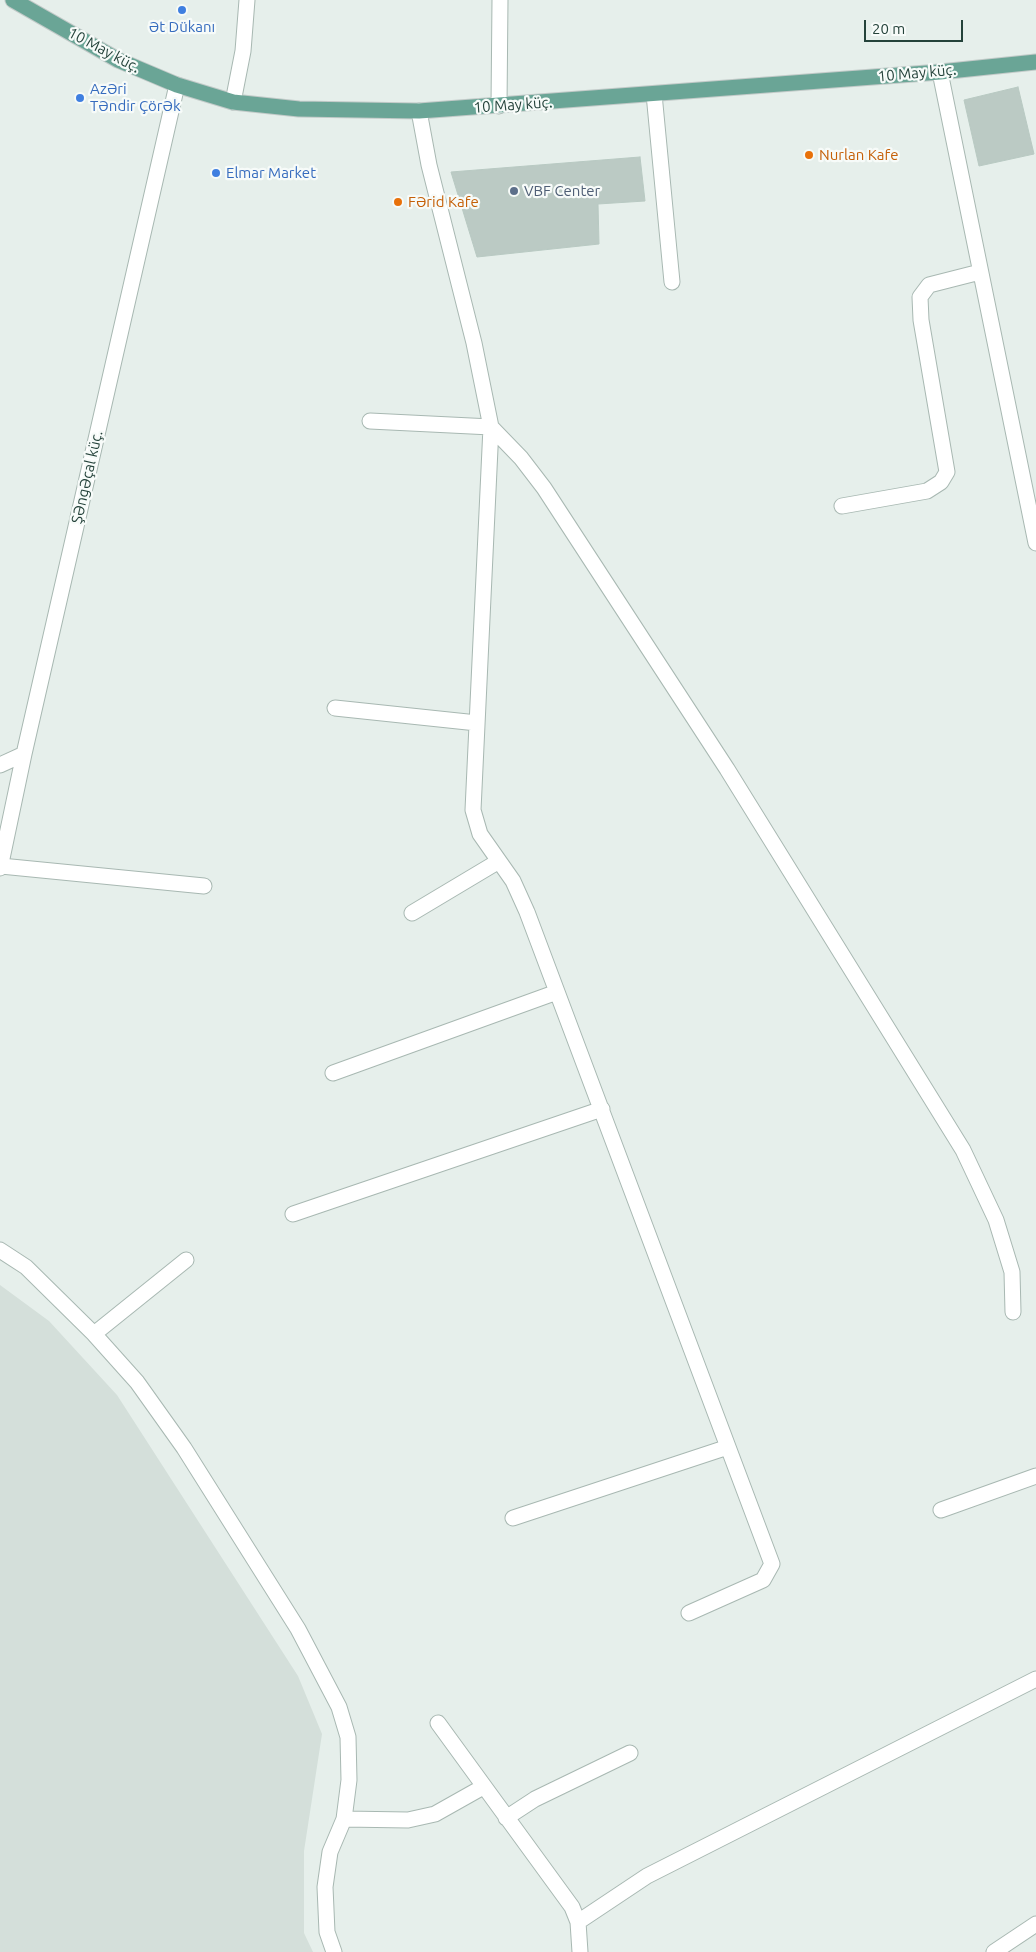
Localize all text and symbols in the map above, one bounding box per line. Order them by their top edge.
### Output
marker: Ət Dükanı [176,4,188,16]
scale bar [866,10,965,42]
place label: Ət Dükanı [149,18,215,36]
text: 20 m [872,20,905,37]
street label: 10 May küç. [65,24,143,76]
street label: 10 May küç. [877,61,957,85]
place label: Azəri Təndir Çörək [90,80,181,115]
marker: Azəri Təndir Çörək [74,92,86,104]
street label: 10 May küç. [473,93,553,117]
place label: Nurlan Kafe [819,146,898,164]
marker: Nurlan Kafe [803,149,815,161]
place label: Elmar Market [226,164,316,182]
marker: Elmar Market [210,167,222,179]
place label: VBF Center [524,182,600,200]
marker: VBF Center [508,185,520,197]
place label: Fərid Kafe [408,193,479,211]
marker: Fərid Kafe [392,196,404,208]
street label: Şəngəçal küç. [68,429,106,525]

